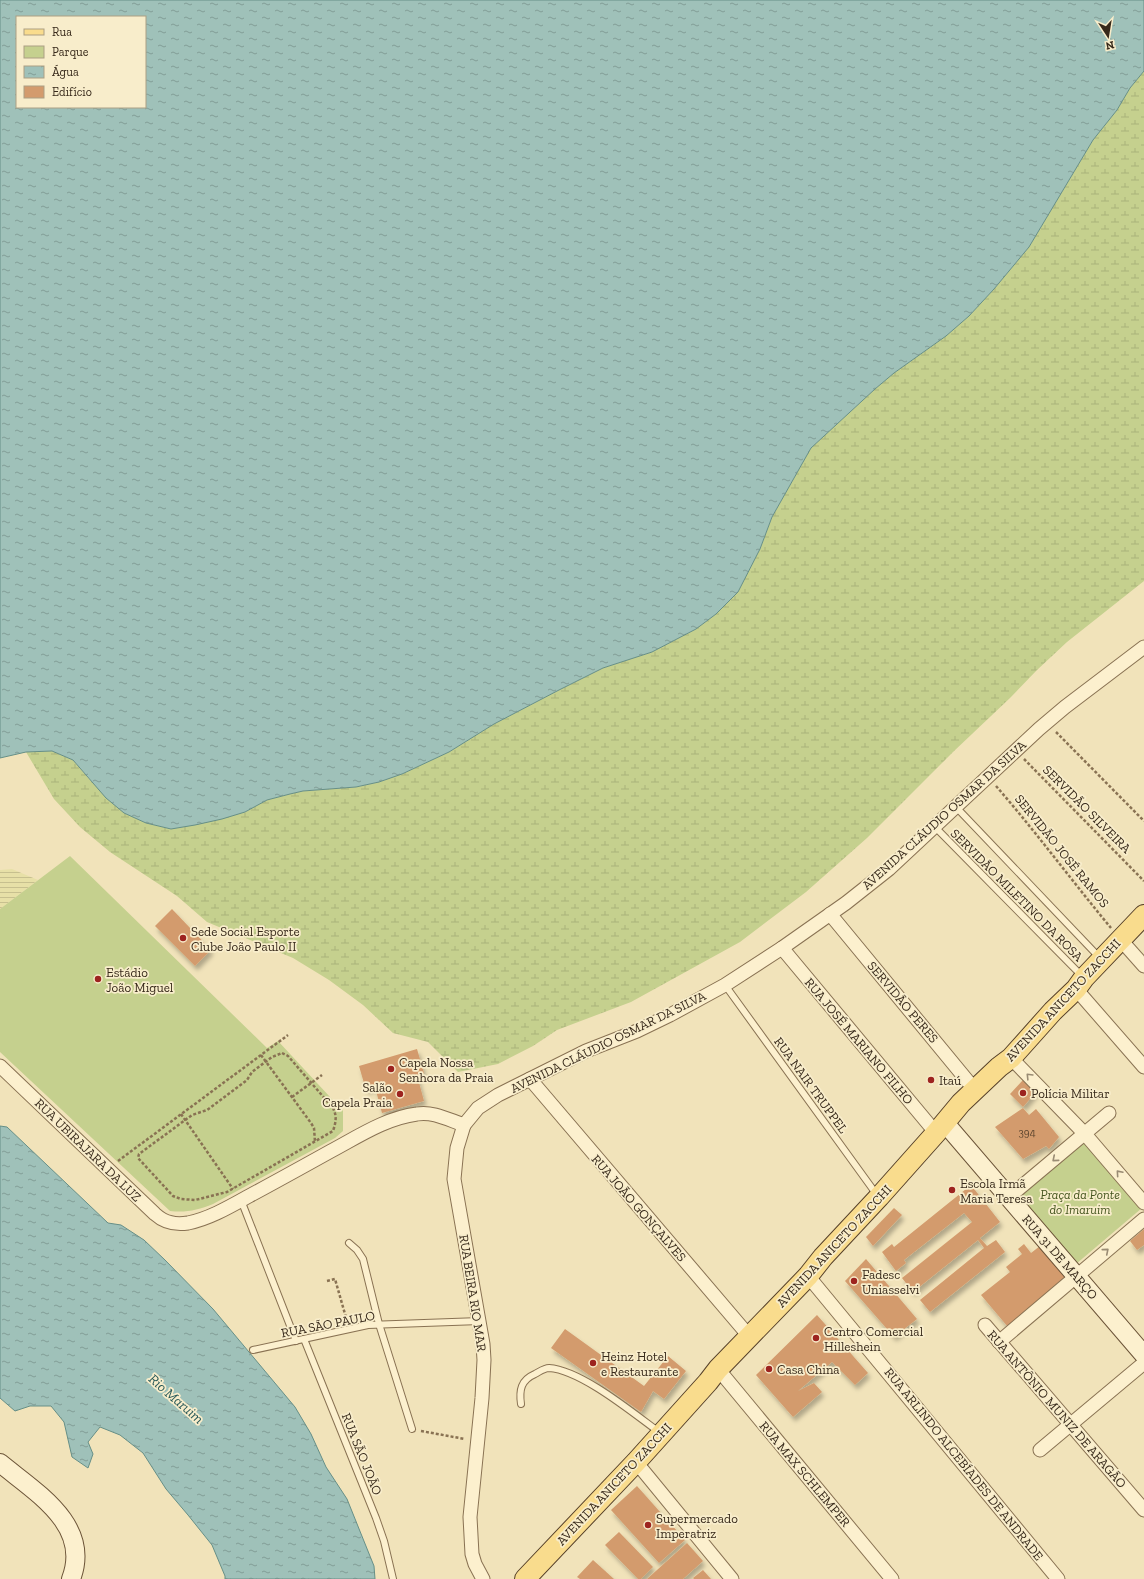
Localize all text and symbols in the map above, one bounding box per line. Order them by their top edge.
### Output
legend [16,16,146,108]
north arrow [1088,16,1128,56]
text: Rua [52,25,72,39]
text: N [1104,38,1115,53]
text: Parque [52,45,89,59]
text: Água [52,64,79,79]
text: Edifício [52,85,92,99]
street label: AVENIDA CLÁUDIO OSMAR DA SILVA [859,737,1030,893]
street label: SERVIDÃO SILVEIRA [1040,762,1135,857]
street label: SERVIDÃO JOSÉ RAMOS [1012,792,1112,911]
street label: SERVIDÃO MILETINO DA ROSA [948,826,1087,965]
place label: Sede Social Esporte Clube João Paulo II [191,924,300,954]
marker: Sede Social Esporte Clube João Paulo II [178,933,188,943]
street label: AVENIDA ANICETO ZACCHI [1002,936,1124,1064]
street label: SERVIDÃO PERES [865,958,942,1046]
place label: Estádio João Miguel [106,965,174,995]
marker: Estádio João Miguel [93,974,103,984]
street label: RUA JOSÉ MARIANO FILHO [802,975,916,1107]
street label: AVENIDA CLÁUDIO OSMAR DA SILVA [508,988,709,1096]
street label: RUA NAIR TRUPPEL [771,1034,851,1136]
place label: Capela Nossa Senhora da Praia [399,1055,494,1085]
marker: Capela Nossa Senhora da Praia [386,1064,396,1074]
place label: Itaú [939,1073,962,1088]
one-way arrow [1026,1073,1034,1081]
marker: Itaú [926,1075,936,1085]
place label: Salão Capela Praia [322,1080,393,1110]
place label: Polícia Militar [1031,1086,1110,1101]
marker: Polícia Militar [1018,1088,1028,1098]
marker: Salão Capela Praia [395,1089,405,1099]
street label: RUA UBIRAJARA DA LUZ [32,1095,145,1205]
house number: 394 [1018,1126,1036,1139]
street label: RUA JOÃO GONÇALVES [589,1152,689,1264]
one-way arrow [1053,1155,1060,1162]
one-way arrow [1116,1171,1123,1178]
place label: Escola Irmã Maria Teresa [960,1176,1033,1206]
street label: AVENIDA ANICETO ZACCHI [773,1182,895,1310]
marker: Escola Irmã Maria Teresa [947,1185,957,1195]
park label: Praça da Ponte do Imaruim [1040,1187,1120,1217]
street label: RUA 31 DE MARÇO [1019,1212,1101,1302]
street label: RUA BEIRA RIO MAR [456,1233,490,1353]
one-way arrow [1102,1248,1109,1255]
place label: Fadesc Uniasselvi [862,1267,920,1297]
marker: Fadesc Uniasselvi [849,1276,859,1286]
street label: RUA SÃO PAULO [280,1308,376,1340]
place label: Centro Comercial Hilleshein [824,1324,924,1354]
street label: RUA ANTÔNIO MUNIZ DE ARAGÃO [984,1327,1130,1491]
marker: Centro Comercial Hilleshein [811,1333,821,1343]
place label: Heinz Hotel e Restaurante [601,1349,678,1379]
marker: Heinz Hotel e Restaurante [588,1358,598,1368]
place label: Casa China [777,1362,840,1377]
marker: Casa China [764,1364,774,1374]
street label: RUA ARLINDO ALCEBÍADES DE ANDRADE [882,1365,1047,1564]
water label: Rio Maruim [145,1371,207,1427]
street label: RUA SÃO JOÃO [339,1411,385,1497]
street label: RUA MAX SCHLEMPER [757,1418,853,1530]
street label: AVENIDA ANICETO ZACCHI [553,1420,675,1548]
place label: Supermercado Imperatriz [656,1511,738,1541]
marker: Supermercado Imperatriz [643,1520,653,1530]

